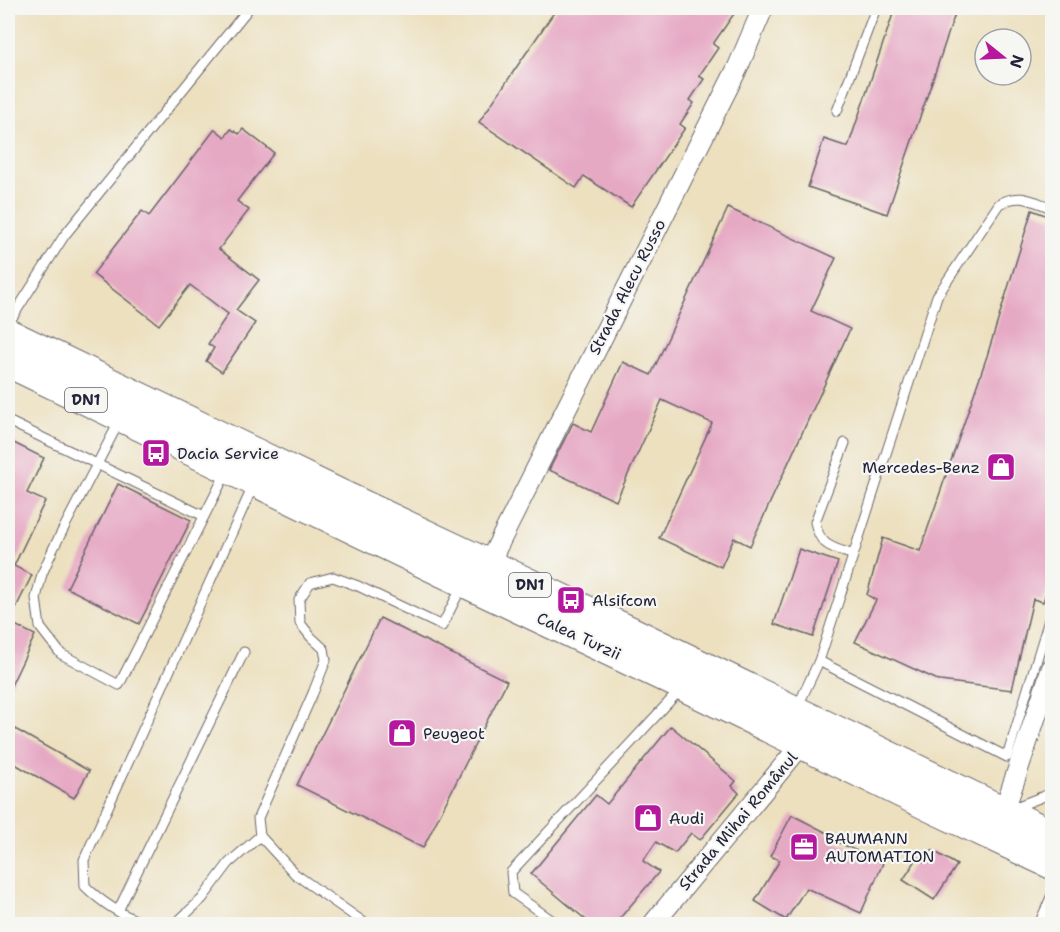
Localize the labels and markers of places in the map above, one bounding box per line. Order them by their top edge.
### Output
bus stop icon: Dacia Service [140,437,172,469]
place label: Dacia Service [177,443,279,464]
shop icon: Mercedes-Benz [985,451,1017,483]
place label: Mercedes-Benz [862,457,980,478]
bus stop icon: Alsifcom [555,584,587,616]
place label: Alsifcom [592,590,657,611]
shop icon: Peugeot [386,717,418,749]
place label: Peugeot [423,723,485,744]
shop icon: Audi [632,802,664,834]
place label: Audi [669,808,704,829]
place label: BAUMANN AUTOMATION [825,828,935,867]
office icon: BAUMANN AUTOMATION [788,831,820,863]

